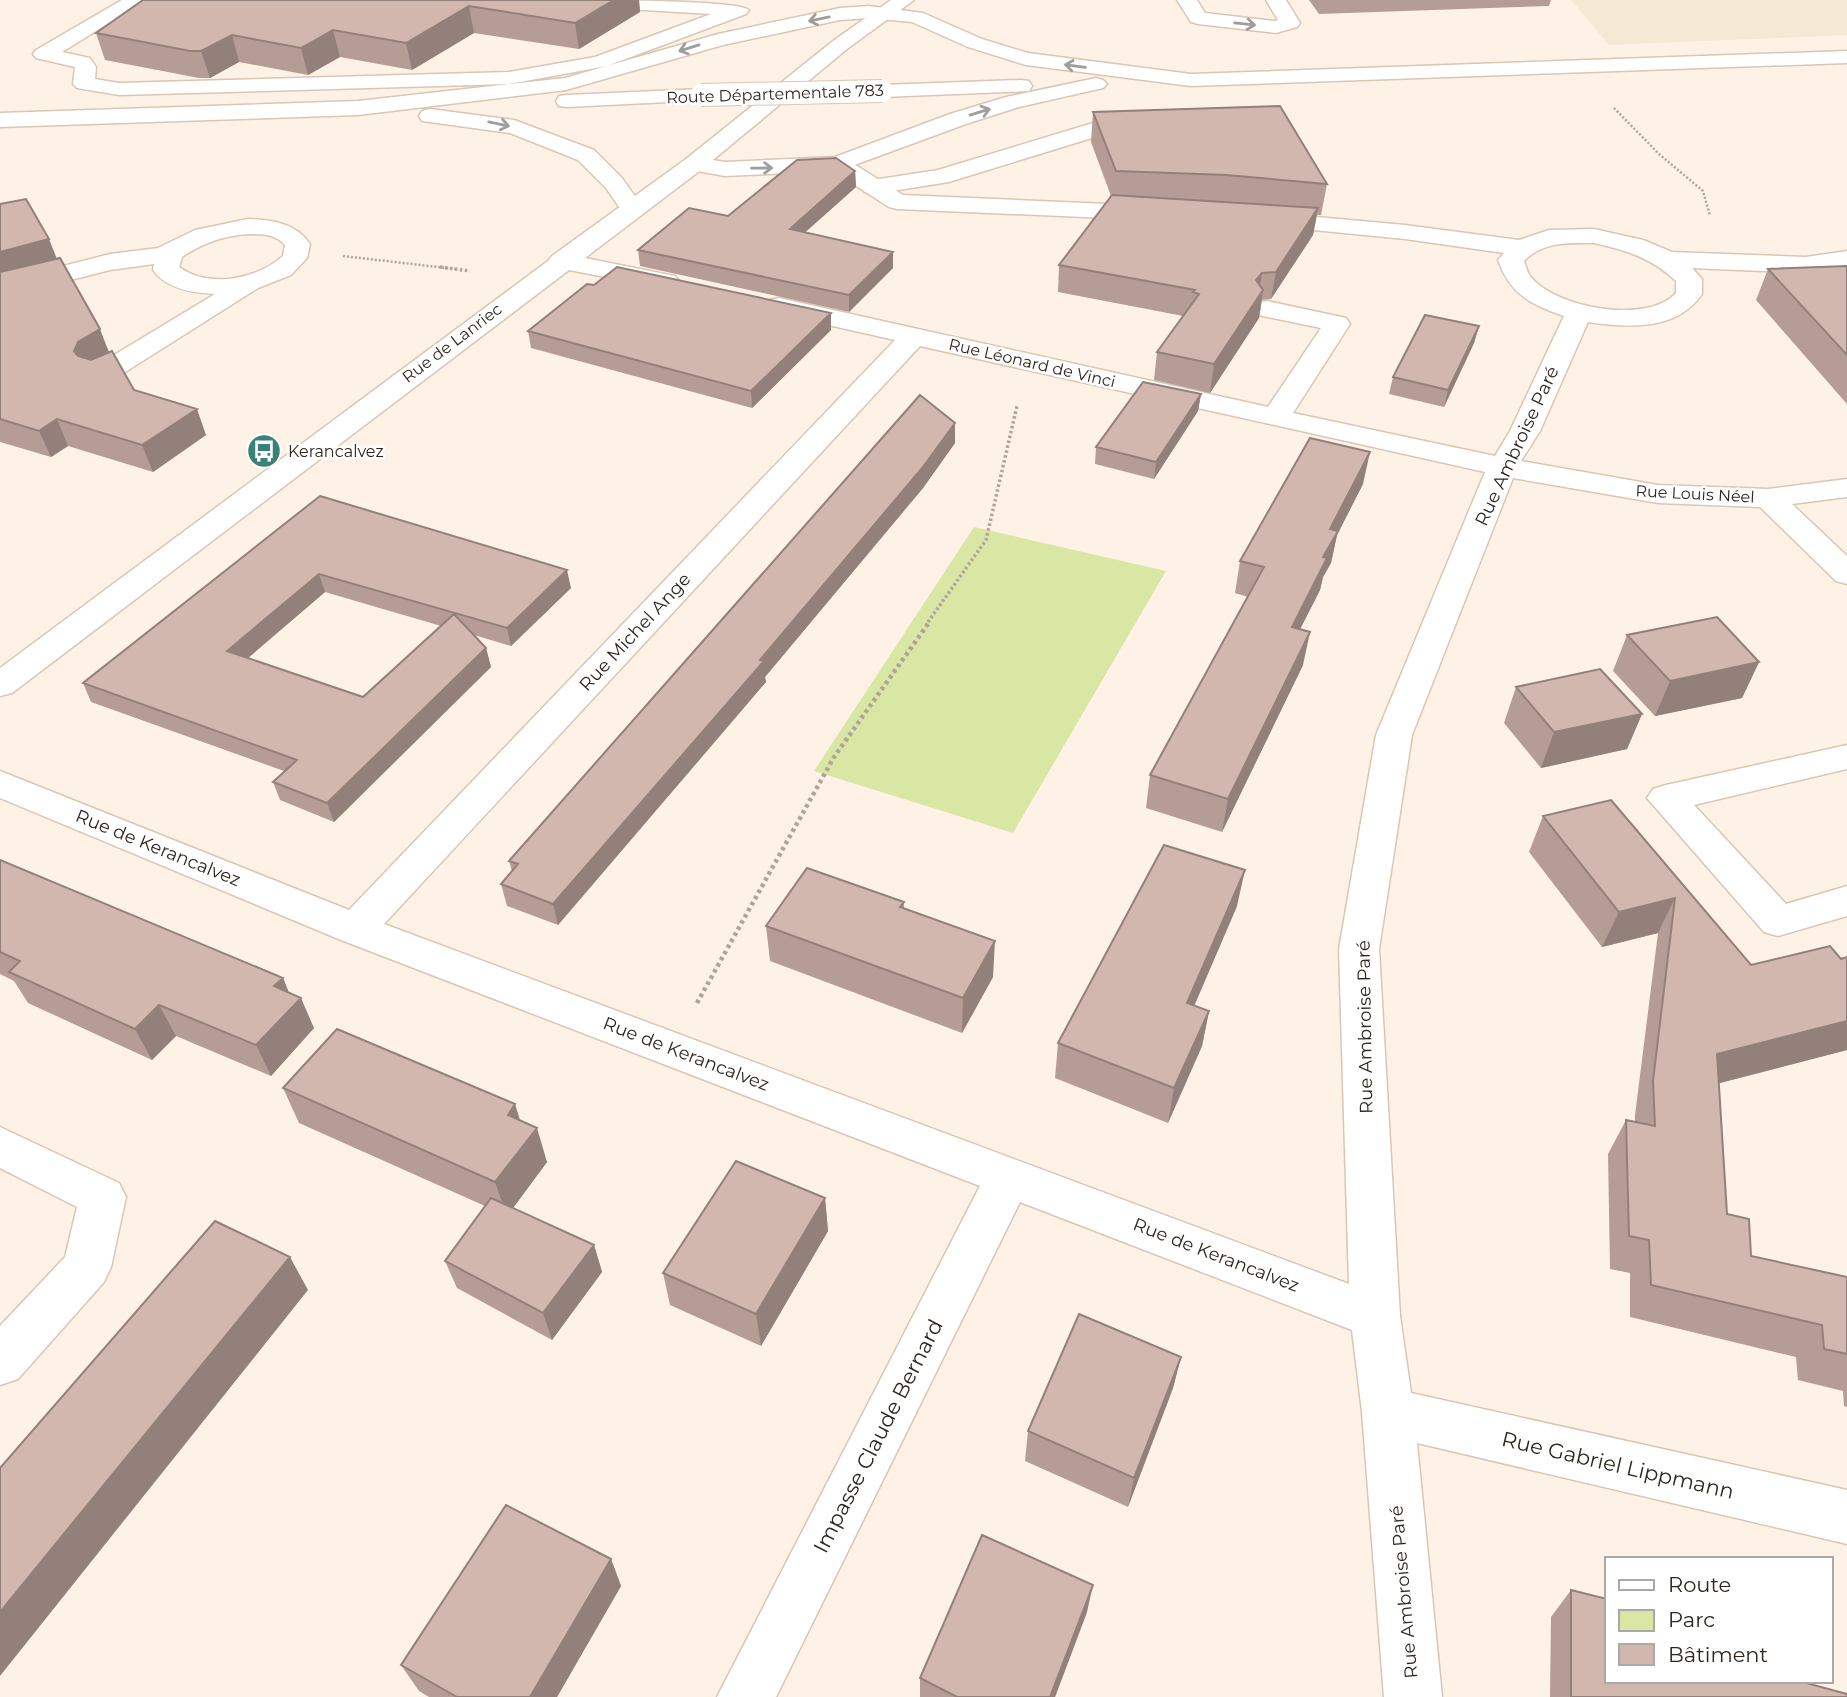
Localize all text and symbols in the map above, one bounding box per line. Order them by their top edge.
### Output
one-way arrow [808,12,831,26]
one-way arrow [1233,18,1256,31]
one-way arrow [678,42,700,55]
one-way arrow [1064,59,1087,72]
street label: Route Départementale 783 [666,81,884,107]
one-way arrow [969,105,991,118]
one-way arrow [487,118,510,132]
one-way arrow [750,162,773,175]
street label: Rue de Lanriec [398,299,506,387]
street label: Rue Léonard de Vinci [947,335,1117,391]
street label: Rue Ambroise Paré [1470,363,1564,529]
bus stop icon: Kerancalvez [245,432,283,470]
place label: Kerancalvez [288,442,384,461]
street label: Rue Louis Néel [1635,481,1755,507]
street label: Rue Michel Ange [575,568,696,696]
street label: Rue de Kerancalvez [72,805,244,891]
street label: Rue Ambroise Paré [1352,940,1378,1114]
street label: Rue de Kerancalvez [600,1012,772,1096]
street label: Rue de Kerancalvez [1130,1213,1302,1297]
street label: Impasse Claude Bernard [808,1315,948,1557]
street label: Rue Gabriel Lippmann [1499,1426,1737,1504]
street label: Rue Ambroise Paré [1385,1504,1423,1679]
legend [1605,1557,1833,1683]
text: Route [1668,1572,1731,1597]
text: Parc [1668,1607,1715,1632]
text: Bâtiment [1668,1642,1768,1667]

